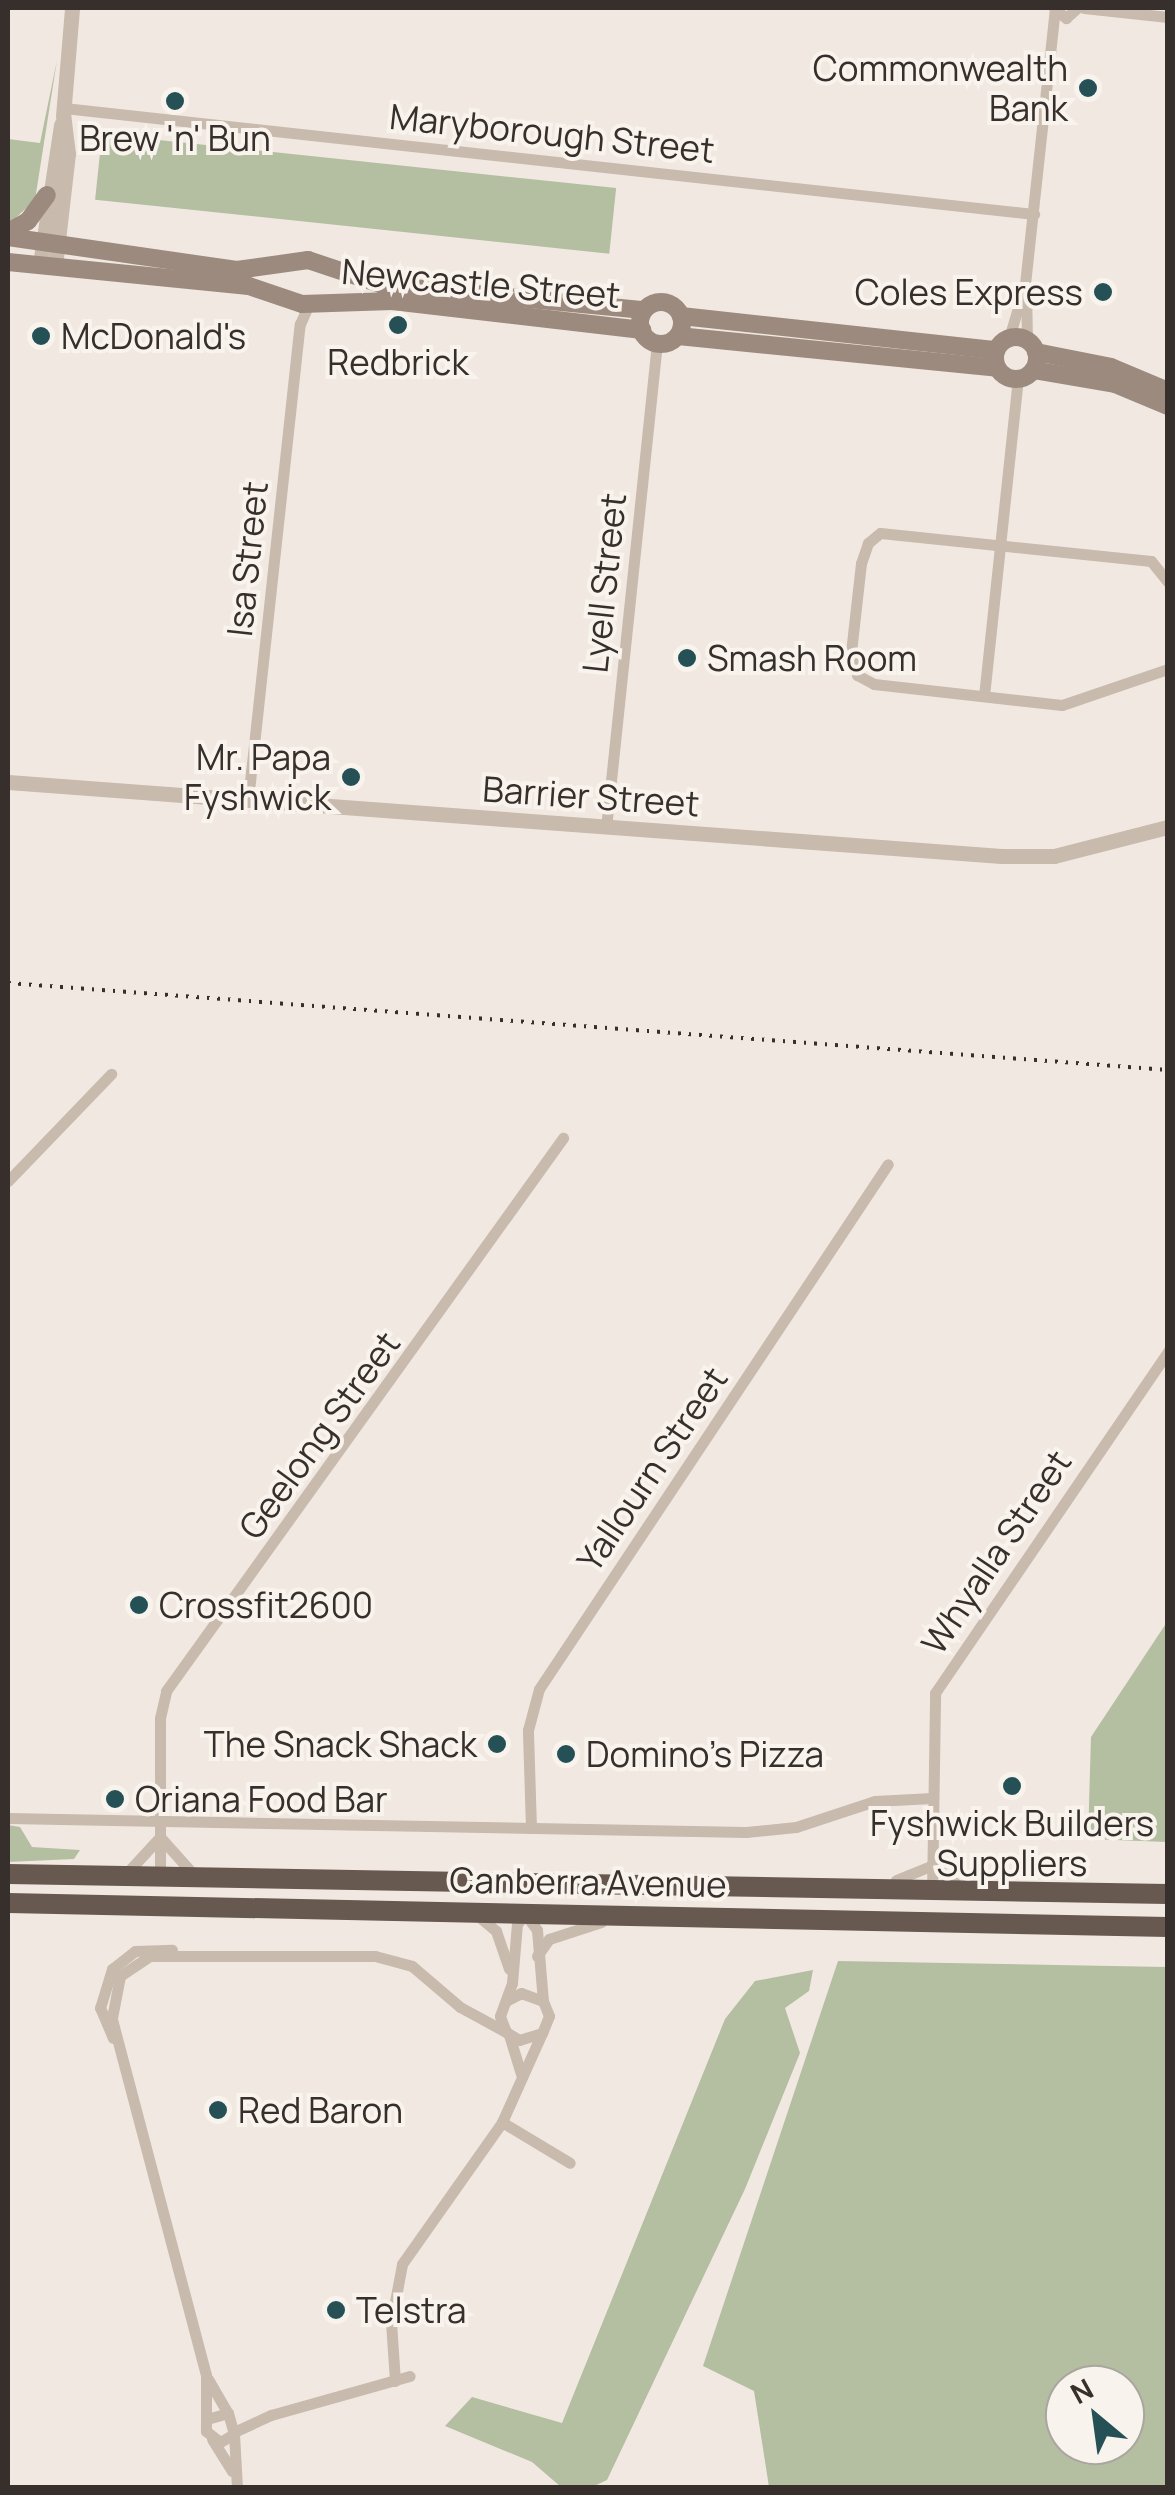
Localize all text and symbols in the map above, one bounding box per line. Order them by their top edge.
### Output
place label: Commonwealth Bank [813,47,1068,129]
marker: Commonwealth Bank [1077,77,1099,99]
marker: Brew 'n' Bun [164,90,186,112]
street label: Maryborough Street [388,95,716,171]
place label: Brew 'n' Bun [79,117,271,159]
street label: Newcastle Street [340,250,622,316]
place label: Coles Express [855,271,1083,313]
marker: Coles Express [1092,281,1114,303]
marker: Redbrick [387,314,409,336]
place label: McDonald's [61,315,246,357]
marker: McDonald's [30,325,52,347]
place label: Redbrick [327,341,469,383]
street label: Isa Street [218,479,276,639]
street label: Lyell Street [574,491,634,675]
place label: Smash Room [707,637,917,679]
marker: Smash Room [676,647,698,669]
place label: Mr. Papa Fyshwick [184,736,331,818]
marker: Mr. Papa Fyshwick [340,766,362,788]
street label: Barrier Street [481,767,701,825]
street label: Geelong Street [230,1323,408,1547]
street label: Yallourn Street [568,1359,736,1579]
street label: Whyalla Street [913,1442,1079,1662]
place label: Crossfit2600 [159,1584,373,1626]
marker: Crossfit2600 [128,1594,150,1616]
place label: The Snack Shack [204,1723,477,1765]
marker: The Snack Shack [486,1733,508,1755]
place label: Domino's Pizza [586,1733,823,1775]
marker: Domino's Pizza [555,1743,577,1765]
marker: Fyshwick Builders Suppliers [1001,1775,1023,1797]
place label: Oriana Food Bar [135,1778,388,1820]
marker: Oriana Food Bar [104,1788,126,1810]
place label: Fyshwick Builders Suppliers [870,1802,1154,1884]
street label: Canberra Avenue [449,1859,727,1905]
place label: Red Baron [238,2089,403,2131]
marker: Red Baron [207,2099,229,2121]
place label: Telstra [356,2289,466,2331]
marker: Telstra [325,2299,347,2321]
north arrow [1045,2365,1145,2465]
text: N [1063,2369,1099,2412]

